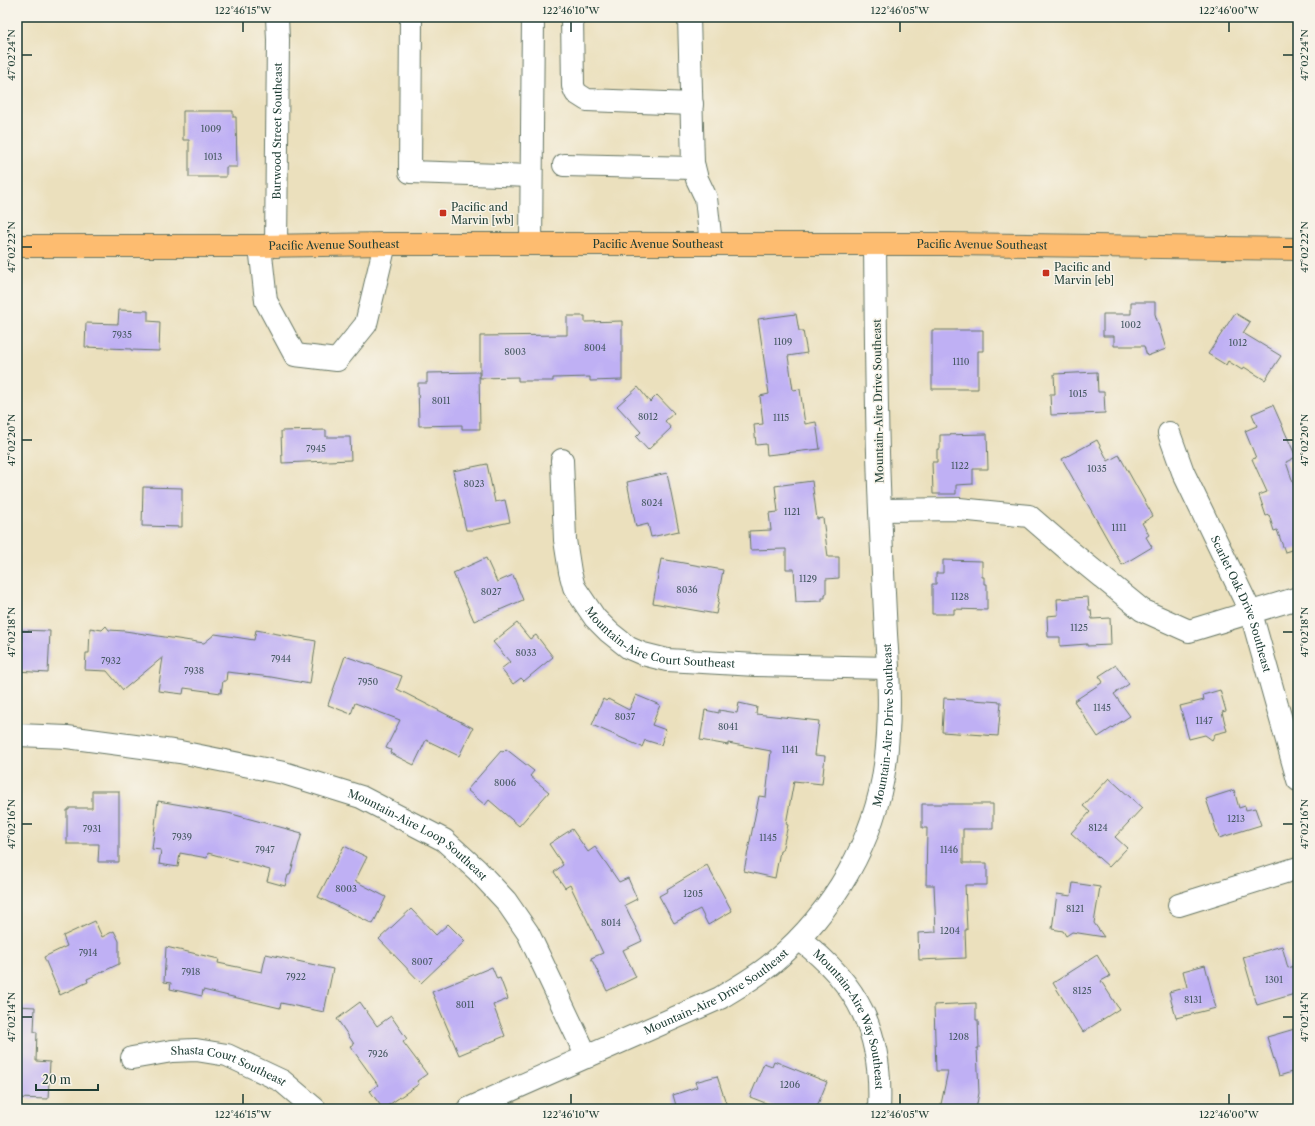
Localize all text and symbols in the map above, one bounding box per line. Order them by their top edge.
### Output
text: 122°46'15"W [215,4,272,17]
text: 122°46'10"W [542,4,601,17]
text: 122°46'05"W [871,4,930,17]
text: 122°46'00"W [1199,4,1260,17]
text: 47°02'24"N [5,29,18,81]
text: 47°02'24"N [1298,29,1311,81]
street label: Burwood Street Southeast [269,62,285,199]
house number: 1009 [201,123,221,134]
house number: 1013 [204,151,222,162]
place label: Pacific and Marvin [wb] [451,200,514,227]
marker: Pacific and Marvin [wb] [438,208,448,218]
text: 47°02'22"N [5,221,18,273]
text: 47°02'22"N [1298,221,1311,273]
street label: Pacific Avenue Southeast [268,237,400,253]
street label: Pacific Avenue Southeast [593,237,724,251]
street label: Pacific Avenue Southeast [917,237,1048,252]
place label: Pacific and Marvin [eb] [1054,260,1114,287]
marker: Pacific and Marvin [eb] [1041,268,1051,278]
street label: Mountain-Aire Drive Southeast [870,319,886,483]
house number: 1002 [1121,319,1141,330]
house number: 7935 [112,329,132,340]
house number: 1109 [774,336,792,347]
house number: 1012 [1229,337,1247,348]
house number: 8004 [584,342,606,353]
house number: 8003 [504,346,526,357]
house number: 1110 [952,356,970,367]
house number: 1015 [1069,388,1087,399]
house number: 8011 [432,395,451,406]
house number: 8012 [638,411,658,422]
house number: 1115 [773,412,789,423]
text: 47°02'20"N [5,414,18,466]
text: 47°02'20"N [1298,414,1311,466]
house number: 7945 [306,443,326,454]
house number: 1122 [951,460,969,471]
house number: 1035 [1087,463,1107,474]
house number: 8023 [463,478,485,489]
house number: 8024 [641,497,663,508]
house number: 1121 [784,506,800,517]
house number: 1111 [1111,522,1127,533]
street label: Scarlet Oak Drive Southeast [1208,533,1274,674]
house number: 1129 [799,573,817,584]
house number: 8036 [676,584,698,595]
house number: 8027 [481,586,502,597]
house number: 1128 [951,591,969,602]
street label: Mountain-Aire Court Southeast [582,604,736,671]
text: 47°02'18"N [5,607,18,657]
text: 47°02'18"N [1298,607,1311,657]
house number: 1125 [1070,622,1088,633]
street label: Mountain-Aire Drive Southeast [870,643,896,808]
house number: 8033 [516,647,537,658]
house number: 7944 [271,653,291,664]
house number: 7932 [101,655,121,666]
house number: 7938 [184,665,204,676]
house number: 7950 [358,676,378,687]
house number: 1145 [1093,702,1111,713]
house number: 8037 [615,711,636,722]
house number: 1147 [1195,715,1213,726]
house number: 8041 [718,721,738,732]
house number: 1141 [782,744,798,755]
house number: 8006 [494,777,516,788]
street label: Mountain-Aire Loop Southeast [346,786,490,883]
text: 47°02'16"N [5,799,18,849]
text: 47°02'16"N [1298,799,1311,849]
house number: 1213 [1227,813,1245,824]
house number: 8124 [1088,822,1108,833]
house number: 7931 [83,823,101,834]
house number: 7939 [172,831,192,842]
house number: 1145 [759,832,777,843]
house number: 7947 [255,844,275,855]
house number: 1146 [940,844,958,855]
house number: 8003 [335,883,357,894]
house number: 1205 [683,888,703,899]
house number: 8121 [1066,903,1084,914]
house number: 8014 [601,917,621,928]
house number: 1204 [940,925,960,936]
street label: Mountain-Aire Drive Southeast [642,946,791,1038]
street label: Mountain-Aire Way Southeast [810,946,886,1090]
house number: 7914 [79,947,97,958]
house number: 8007 [411,956,433,967]
house number: 7918 [182,966,200,977]
house number: 7922 [286,971,306,982]
house number: 1301 [1265,974,1283,985]
house number: 8125 [1072,985,1092,996]
text: 47°02'14"N [5,992,18,1042]
text: 47°02'14"N [1298,992,1311,1042]
house number: 8131 [1184,994,1202,1005]
house number: 8011 [456,999,475,1010]
house number: 1208 [949,1031,969,1042]
street label: Shasta Court Southeast [170,1043,290,1089]
house number: 7926 [368,1048,388,1059]
scale bar [36,1066,98,1092]
text: 20 m [42,1072,71,1087]
house number: 1206 [780,1079,800,1090]
text: 122°46'15"W [215,1108,272,1121]
text: 122°46'10"W [542,1108,601,1121]
text: 122°46'05"W [871,1108,930,1121]
text: 122°46'00"W [1199,1108,1260,1121]

